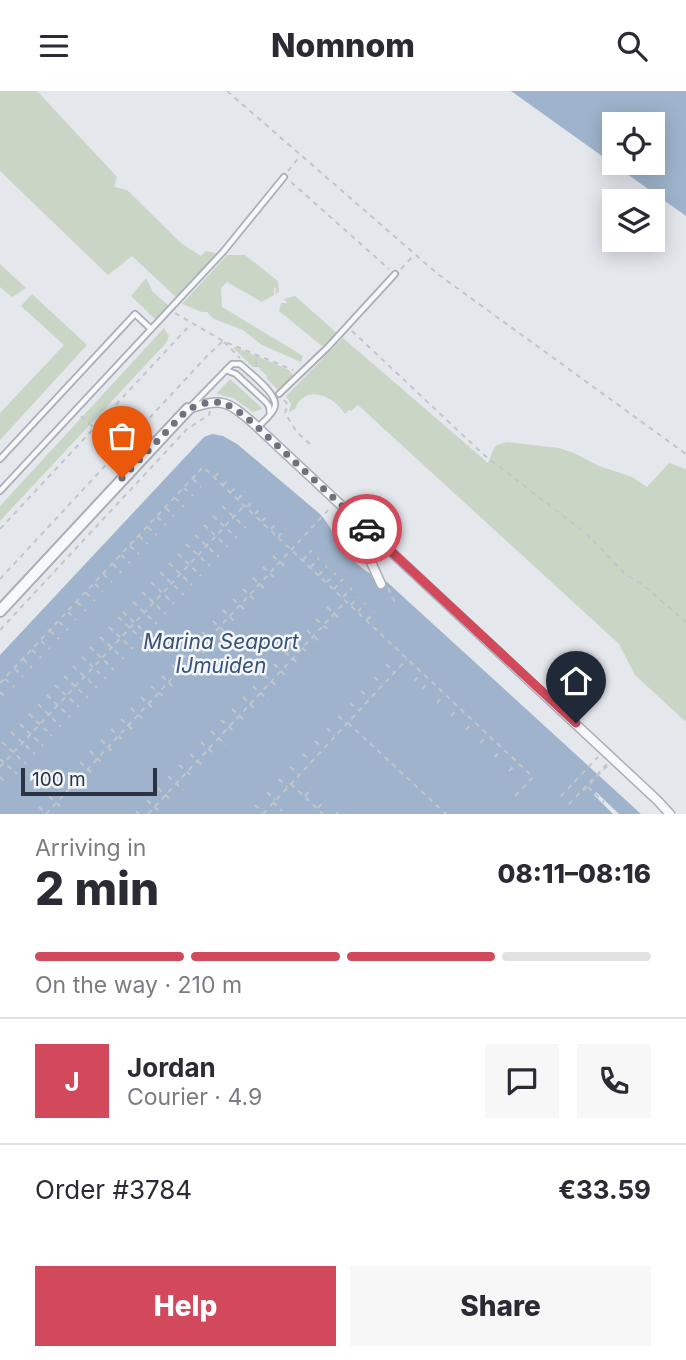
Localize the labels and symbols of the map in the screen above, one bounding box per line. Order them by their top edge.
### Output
pin [92,406,152,478]
courier [332,494,402,564]
water label: Marina Seaport IJmuiden [143,629,300,678]
pin [546,651,606,723]
scale bar [21,765,158,797]

